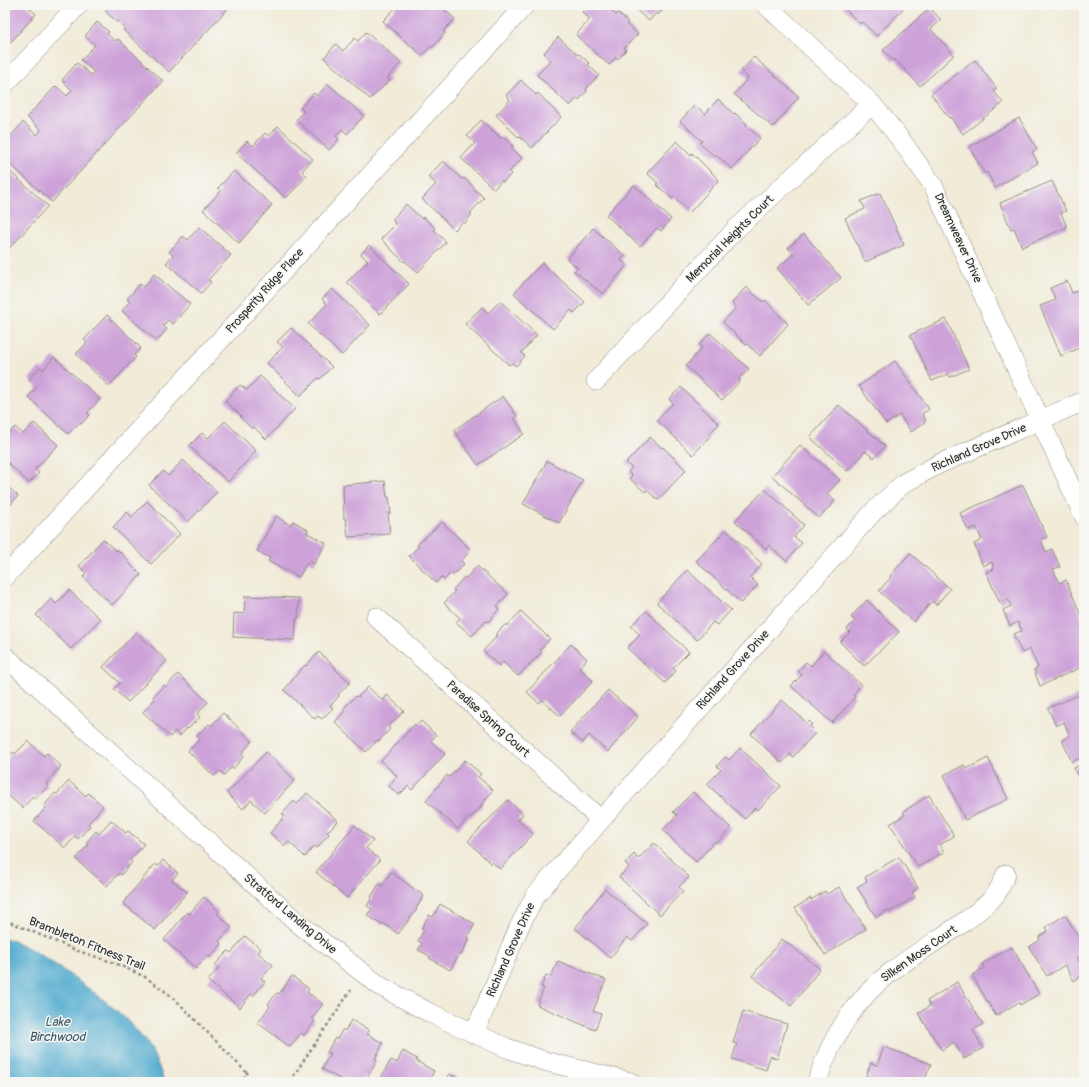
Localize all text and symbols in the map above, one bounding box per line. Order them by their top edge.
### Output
street label: Dreamweaver Drive [931,191,985,285]
street label: Memorial Heights Court [683,192,777,286]
street label: Prosperity Ridge Place [223,245,307,337]
street label: Richland Grove Drive [929,420,1029,476]
street label: Richland Grove Drive [693,627,773,713]
street label: Paradise Spring Court [443,678,533,760]
street label: Stratford Landing Drive [240,871,340,957]
street label: Richland Grove Drive [483,900,539,1000]
street label: Brambleton Fitness Trail [27,914,147,974]
street label: Silken Moss Court [878,922,960,986]
water label: Lake Birchwood [29,1014,87,1045]

